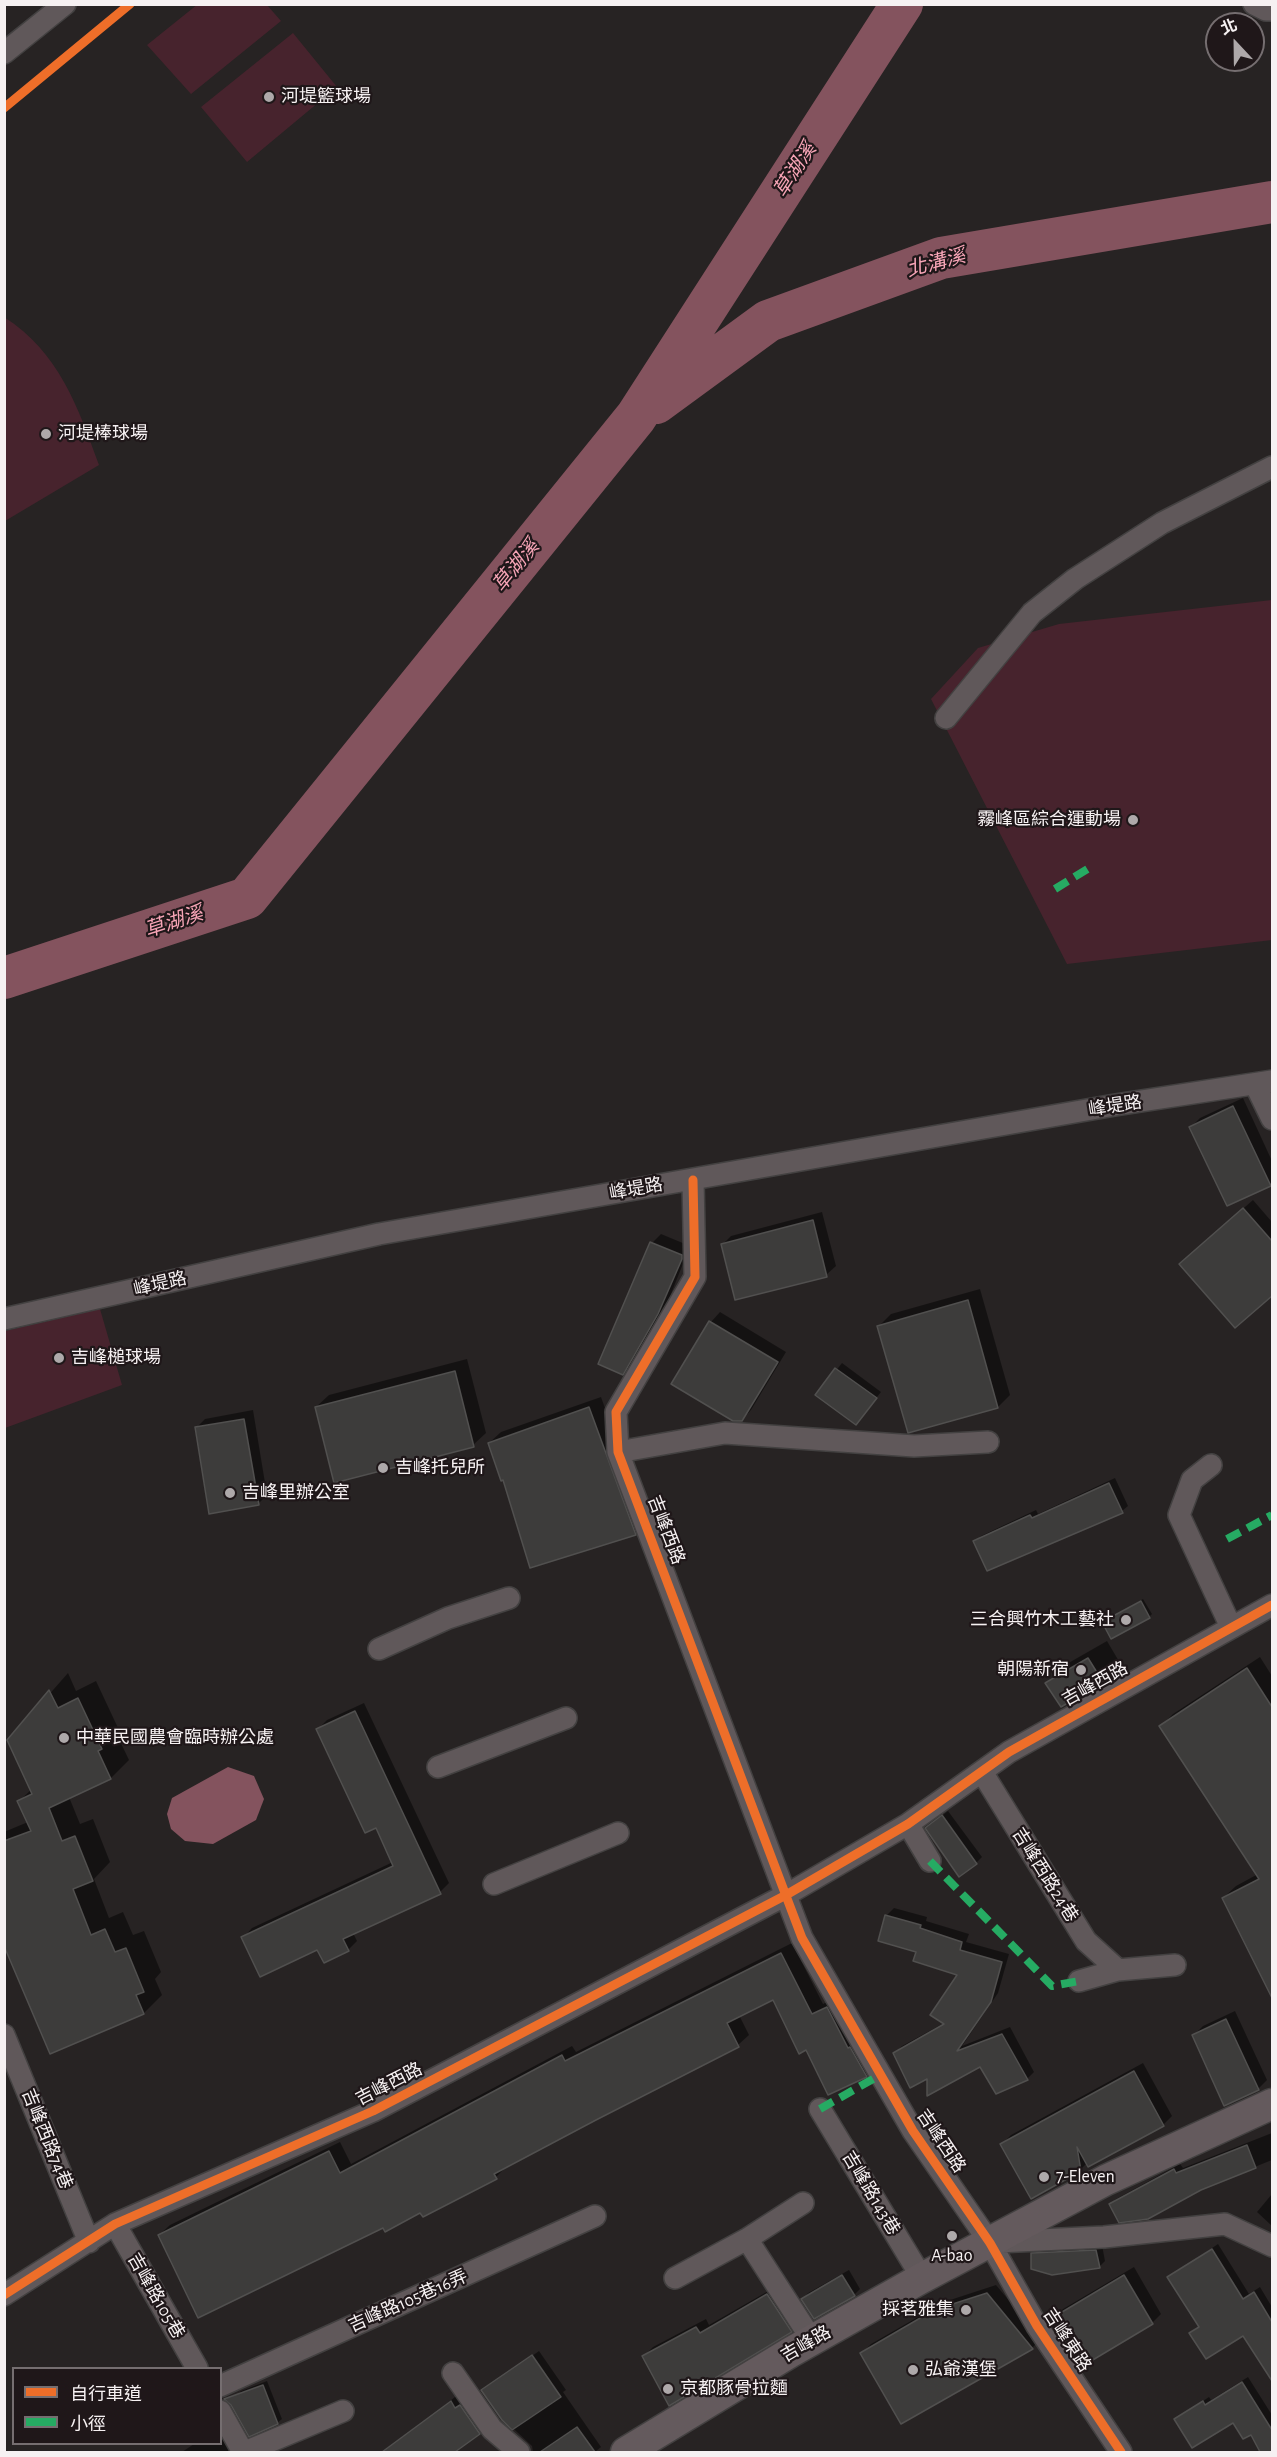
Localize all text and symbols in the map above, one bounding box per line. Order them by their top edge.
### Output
north arrow [1205,12,1265,72]
text: 北 [1219,17,1239,38]
place label: 河堤籃球場 [281,86,371,108]
marker: 河堤籃球場 [262,90,276,104]
water label: 草湖溪 [769,138,821,202]
water label: 北溝溪 [904,244,968,282]
place label: 河堤棒球場 [58,423,148,445]
marker: 河堤棒球場 [39,427,53,441]
water label: 草湖溪 [488,535,544,597]
place label: 霧峰區綜合運動場 [977,809,1121,831]
marker: 霧峰區綜合運動場 [1126,813,1140,827]
water label: 草湖溪 [142,901,206,943]
street label: 峰堤路 [1087,1091,1143,1121]
street label: 峰堤路 [608,1174,664,1204]
street label: 峰堤路 [131,1267,189,1301]
place label: 吉峰槌球場 [71,1347,161,1369]
marker: 吉峰槌球場 [52,1351,66,1365]
place label: 吉峰托兒所 [395,1457,485,1479]
marker: 吉峰托兒所 [376,1461,390,1475]
place label: 吉峰里辦公室 [242,1482,350,1504]
marker: 吉峰里辦公室 [223,1486,237,1500]
street label: 吉峰西路 [643,1493,689,1567]
place label: 三合興竹木工藝社 [970,1609,1114,1631]
marker: 三合興竹木工藝社 [1119,1613,1133,1627]
street label: 吉峰西路 [1058,1657,1132,1711]
place label: 朝陽新宿 [997,1659,1069,1681]
marker: 朝陽新宿 [1074,1663,1088,1677]
place label: 中華民國農會臨時辦公處 [76,1727,274,1749]
marker: 中華民國農會臨時辦公處 [57,1731,71,1745]
street label: 吉峰西路24巷 [1008,1824,1082,1926]
street label: 吉峰西路 [352,2058,426,2110]
street label: 吉峰西路74巷 [17,2086,77,2192]
street label: 吉峰西路 [912,2105,970,2177]
street label: 吉峰路143巷 [837,2147,905,2239]
place label: 7-Eleven [1056,2166,1115,2188]
marker: 7-Eleven [1037,2170,1051,2184]
marker: A-bao [945,2229,959,2243]
place label: A-bao [931,2245,973,2267]
street label: 吉峰路105巷 [123,2249,189,2343]
street label: 吉峰路105巷16弄 [345,2265,471,2337]
place label: 採茗雅集 [882,2299,954,2321]
marker: 採茗雅集 [959,2303,973,2317]
street label: 吉峰東路 [1038,2304,1096,2376]
street label: 吉峰路 [777,2321,835,2367]
place label: 弘爺漢堡 [925,2359,997,2381]
marker: 弘爺漢堡 [906,2363,920,2377]
legend [12,2367,222,2445]
place label: 京都豚骨拉麵 [680,2378,788,2400]
marker: 京都豚骨拉麵 [661,2382,675,2396]
text: 自行車道 [70,2386,142,2404]
text: 小徑 [70,2416,106,2434]

